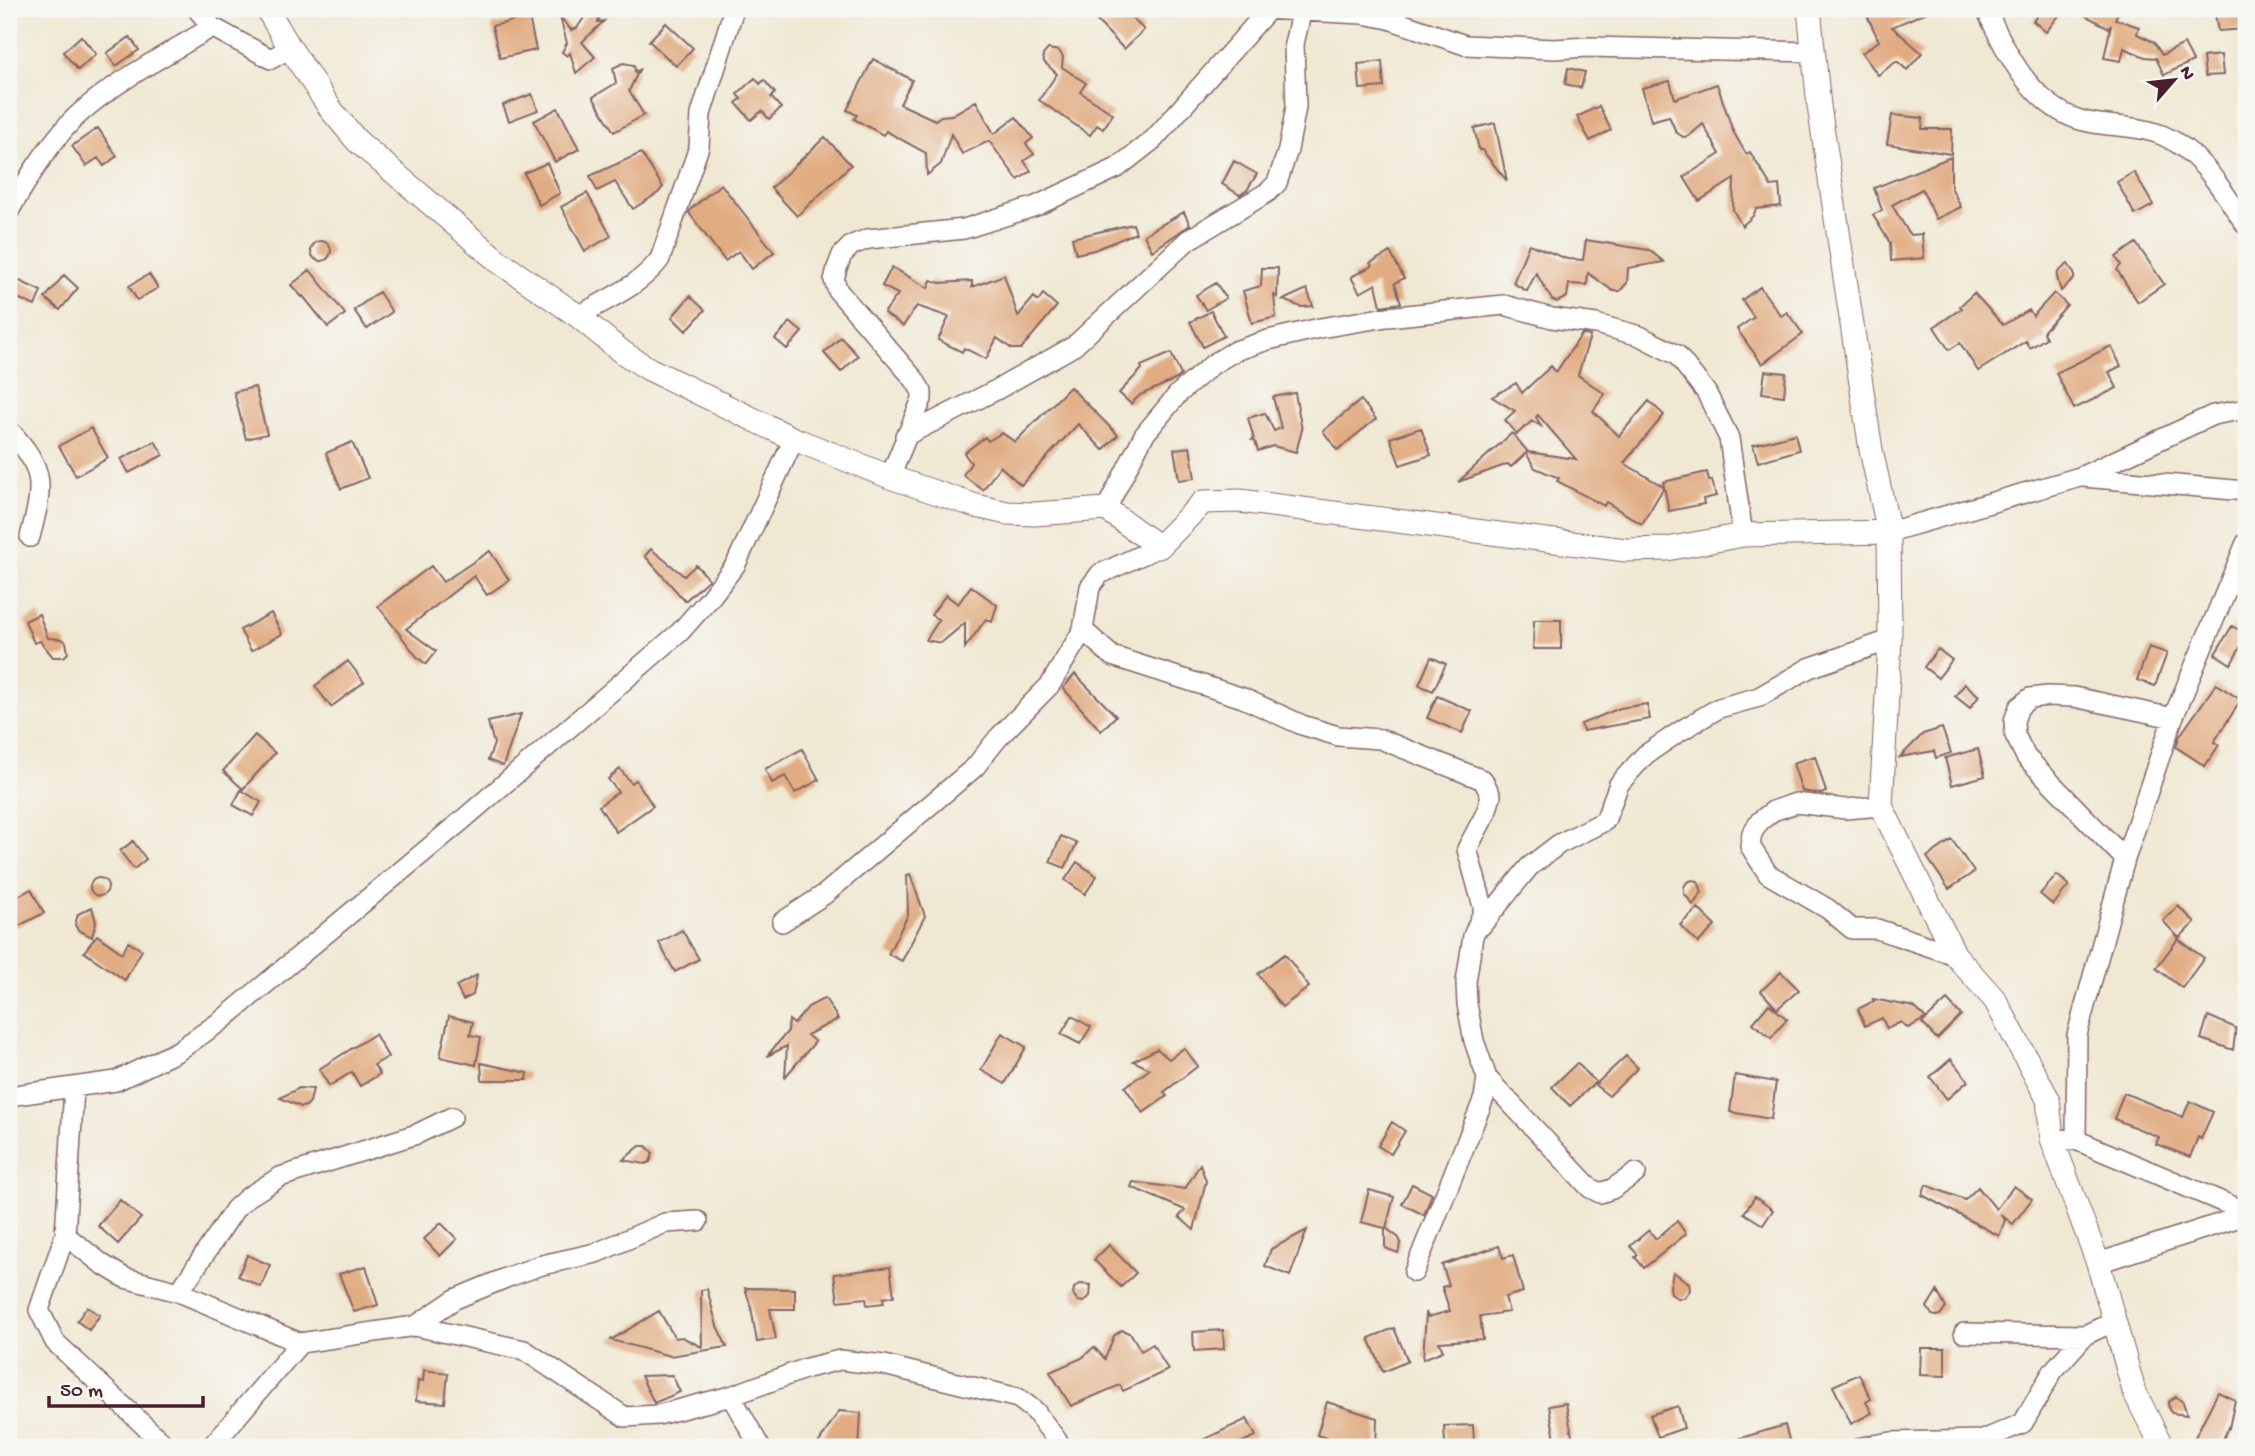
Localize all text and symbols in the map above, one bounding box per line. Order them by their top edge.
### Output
north arrow [2140,46,2210,116]
text: N [2173,63,2199,85]
scale bar [49,1365,203,1409]
text: 50 m [60,1380,103,1405]

